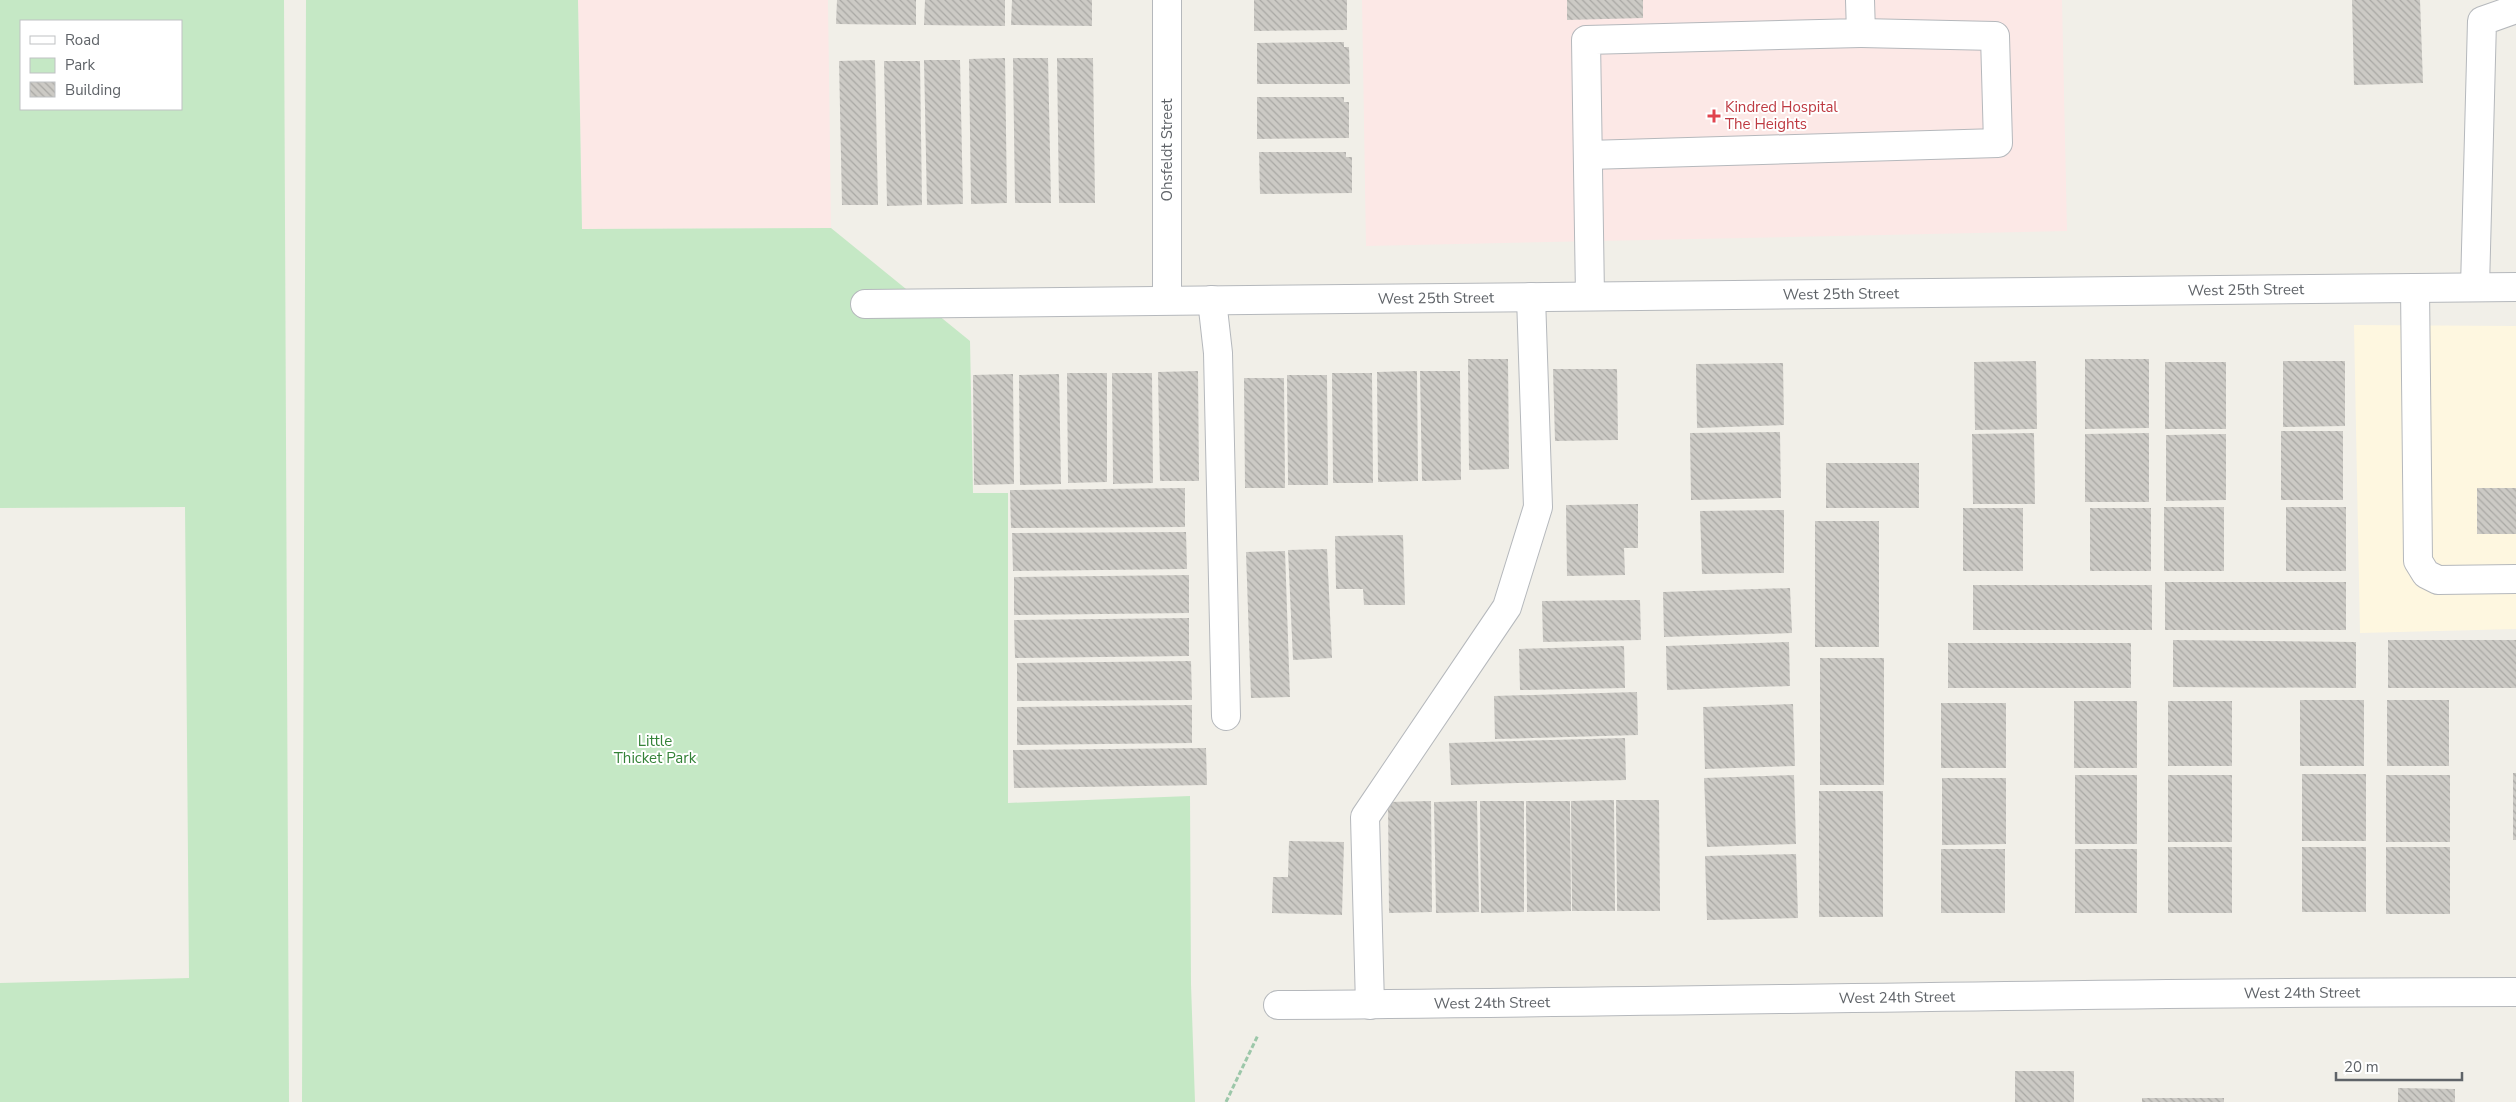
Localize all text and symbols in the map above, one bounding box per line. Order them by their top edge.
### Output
legend [20,20,182,110]
text: Road [65,30,100,50]
text: Park [65,55,95,75]
text: Building [65,80,121,100]
place label: Kindred Hospital The Heights [1725,97,1838,134]
street label: Ohsfeldt Street [1157,98,1177,202]
marker: Kindred Hospital The Heights [1707,109,1721,123]
street label: West 25th Street [2188,279,2305,300]
street label: West 25th Street [1783,283,1900,305]
street label: West 25th Street [1378,288,1495,309]
park label: Little Thicket Park [614,731,697,768]
street label: West 24th Street [2244,982,2361,1003]
street label: West 24th Street [1839,987,1956,1008]
street label: West 24th Street [1434,992,1551,1014]
scale bar [2336,1050,2462,1082]
text: 20 m [2344,1057,2379,1077]

